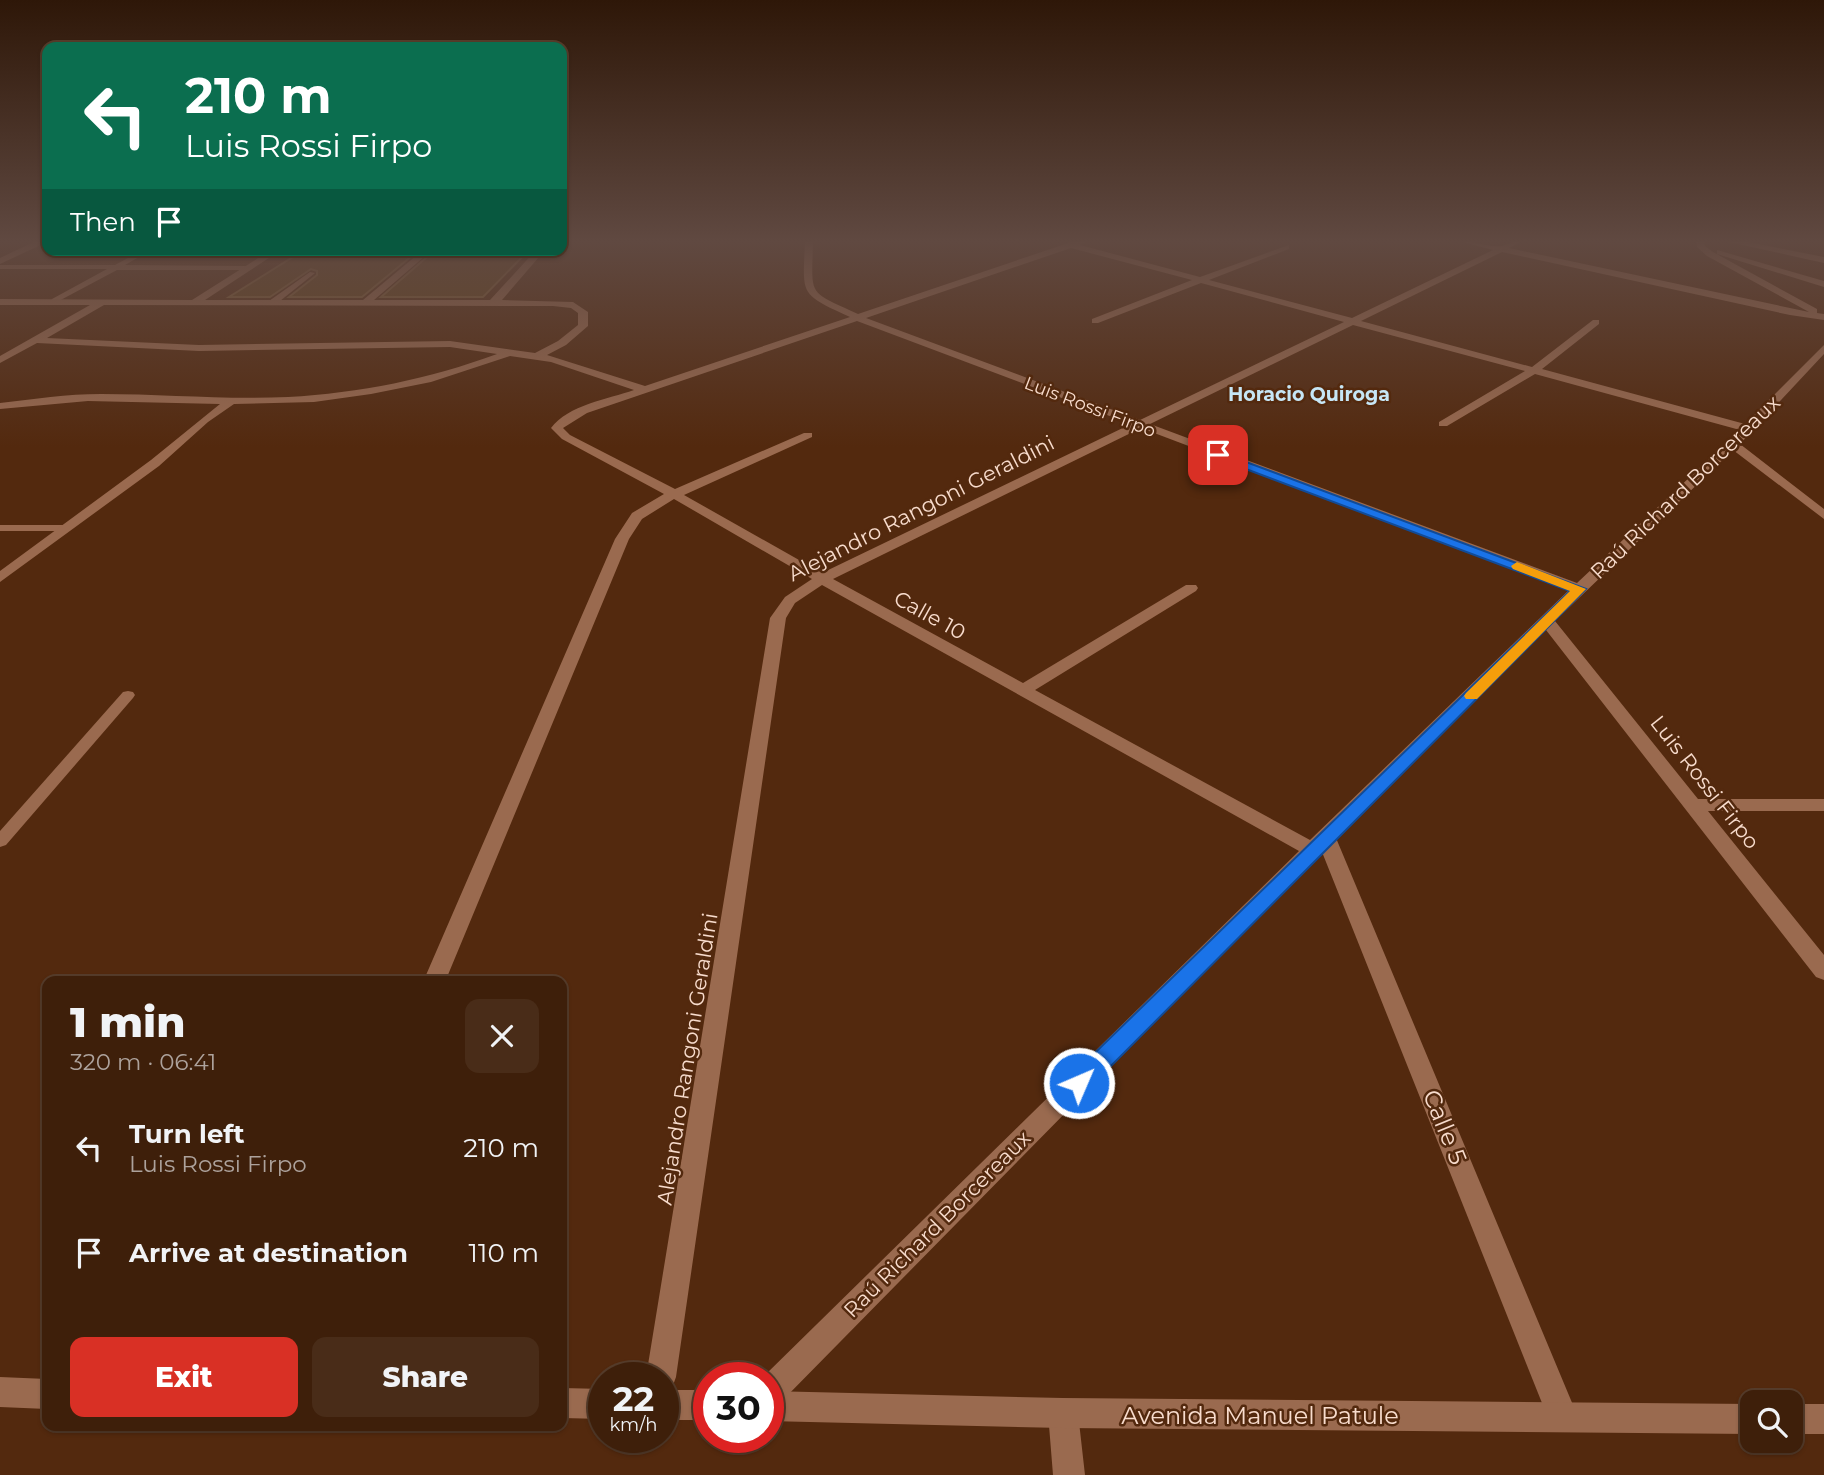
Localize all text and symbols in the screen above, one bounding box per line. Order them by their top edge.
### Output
text: 210 m [185,66,332,125]
icon: left [70,70,161,161]
text: Luis Rossi Firpo [185,126,432,165]
icon: arrive [150,203,188,241]
text: Then [70,206,136,238]
street label: Luis Rossi Firpo [1021,372,1159,442]
district label: Horacio Quiroga [1228,383,1390,406]
street label: Raú Richard Borcereaux [1585,390,1785,584]
pin [1188,425,1248,485]
street label: Alejandro Rangoni Geraldini [784,430,1058,586]
icon: arrive [1199,436,1237,474]
street label: Calle 10 [890,585,970,645]
street label: Luis Rossi Firpo [1645,710,1765,854]
street label: Alejandro Rangoni Geraldini [652,911,722,1207]
text: 1 min [70,996,186,1048]
button: close [465,999,539,1073]
position arrow [1042,1046,1116,1120]
text: 320 m · 06:41 [70,1048,216,1076]
street label: Calle 5 [1417,1085,1473,1169]
text: Turn left [129,1118,245,1150]
street label: Raú Richard Borcereaux [838,1125,1036,1323]
icon: left [70,1129,108,1167]
text: 210 m [463,1132,539,1164]
text: Luis Rossi Firpo [129,1150,307,1178]
icon: arrive [70,1234,108,1272]
text: Arrive at destination [129,1237,408,1269]
text: 110 m [469,1237,539,1269]
button: Exit [70,1337,298,1417]
button: Share [312,1337,539,1417]
speed limit sign: 30 [693,1362,784,1453]
text: 22 [613,1377,654,1420]
map controls [1740,1390,1803,1453]
button: search [1740,1390,1803,1453]
street label: Avenida Manuel Patule [1121,1401,1399,1430]
text: km/h [609,1414,658,1436]

